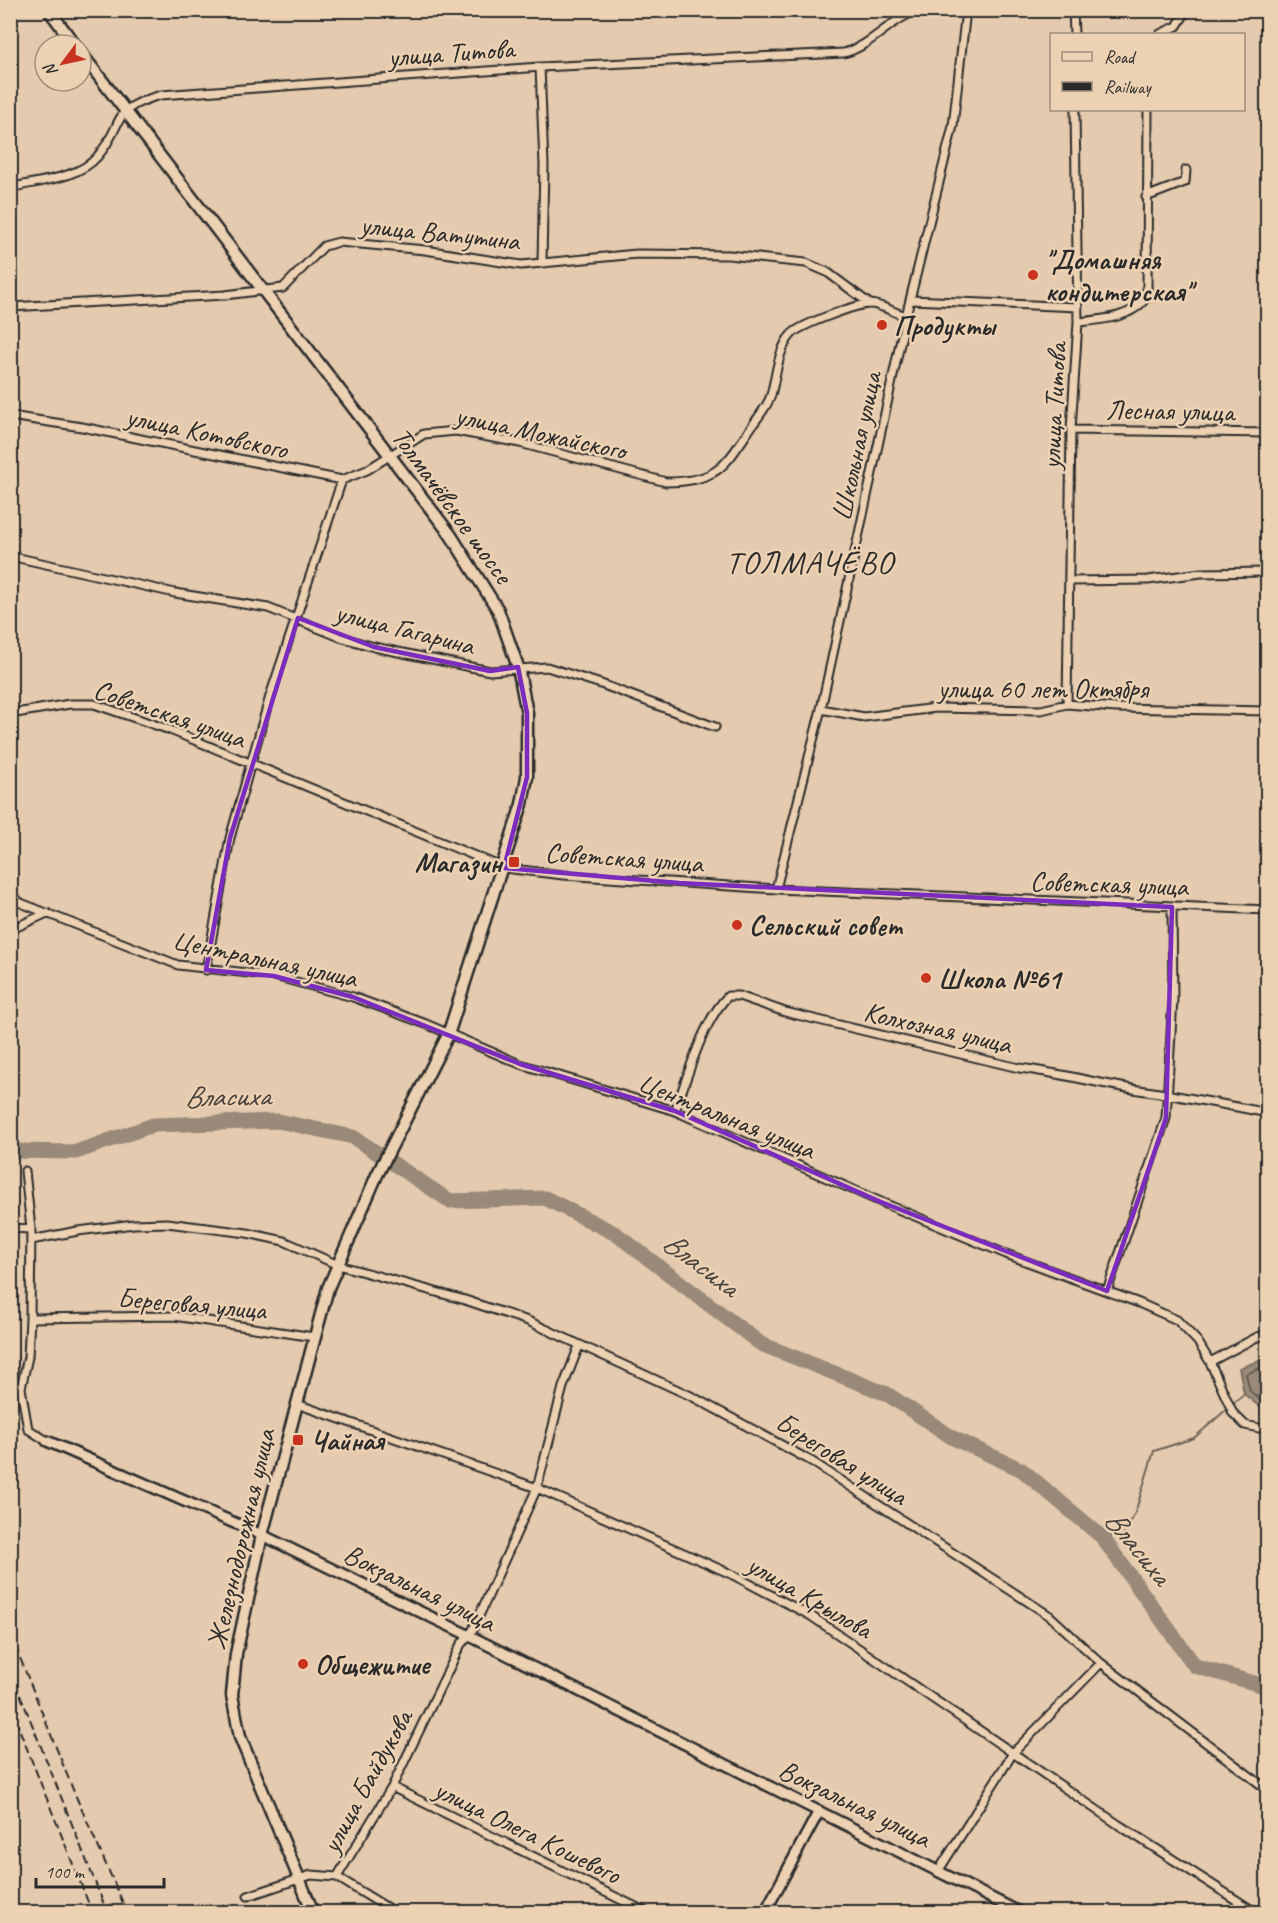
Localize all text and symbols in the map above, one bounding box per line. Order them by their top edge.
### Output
street label: улица Титова [385,30,518,75]
north arrow [33,33,93,93]
legend [1050,33,1245,111]
text: Road [1104,46,1137,68]
text: N [38,58,62,80]
text: Railway [1104,76,1152,98]
street label: улица Ватутина [357,207,523,258]
place label: "Домашняя кондитерская" [1045,242,1198,309]
marker: "Домашняя кондитерская" [1026,268,1040,282]
place label: Продукты [894,308,997,344]
marker: Продукты [875,318,889,332]
street label: улица Титова [1033,339,1074,472]
street label: Школьная улица [824,366,890,524]
street label: Лесная улица [1106,392,1237,429]
street label: улица Можайского [450,397,632,468]
street label: улица Котовского [121,398,293,467]
street label: Толмачёвское шоссе [384,420,522,592]
district label: ТОЛМАЧЁВО [726,542,896,583]
street label: улица Гагарина [330,594,480,663]
street label: Советская улица [89,671,252,756]
street label: улица 60 лет Октября [936,671,1151,706]
street label: Советская улица [544,835,706,881]
place label: Магазин [415,845,504,881]
marker: Магазин [507,855,521,869]
street label: Советская улица [1029,863,1190,904]
place label: Сельский совет [749,908,904,943]
marker: Сельский совет [730,918,744,932]
street label: Центральная улица [170,922,362,995]
place label: Школа №61 [938,961,1064,996]
marker: Школа №61 [919,971,933,985]
street label: Колхозная улица [861,994,1017,1062]
street label: Центральная улица [633,1064,822,1167]
water label: Власиха [184,1076,274,1116]
water label: Власиха [655,1223,750,1307]
street label: Береговая улица [116,1280,269,1328]
street label: Береговая улица [769,1404,916,1514]
place label: Чайная [310,1423,386,1458]
street label: Железнодорожная улица [198,1424,283,1653]
marker: Чайная [291,1433,305,1447]
water label: Власиха [1096,1502,1182,1595]
street label: Вокзальная улица [338,1536,503,1640]
street label: улица Крылова [739,1546,880,1647]
place label: Общежитие [315,1647,432,1682]
marker: Общежитие [296,1657,310,1671]
street label: улица Байдукова [312,1701,421,1861]
street label: Вокзальная улица [773,1752,938,1856]
street label: улица Олега Кошевого [427,1770,628,1892]
scale bar [36,1851,164,1889]
text: 100 m [45,1861,86,1883]

